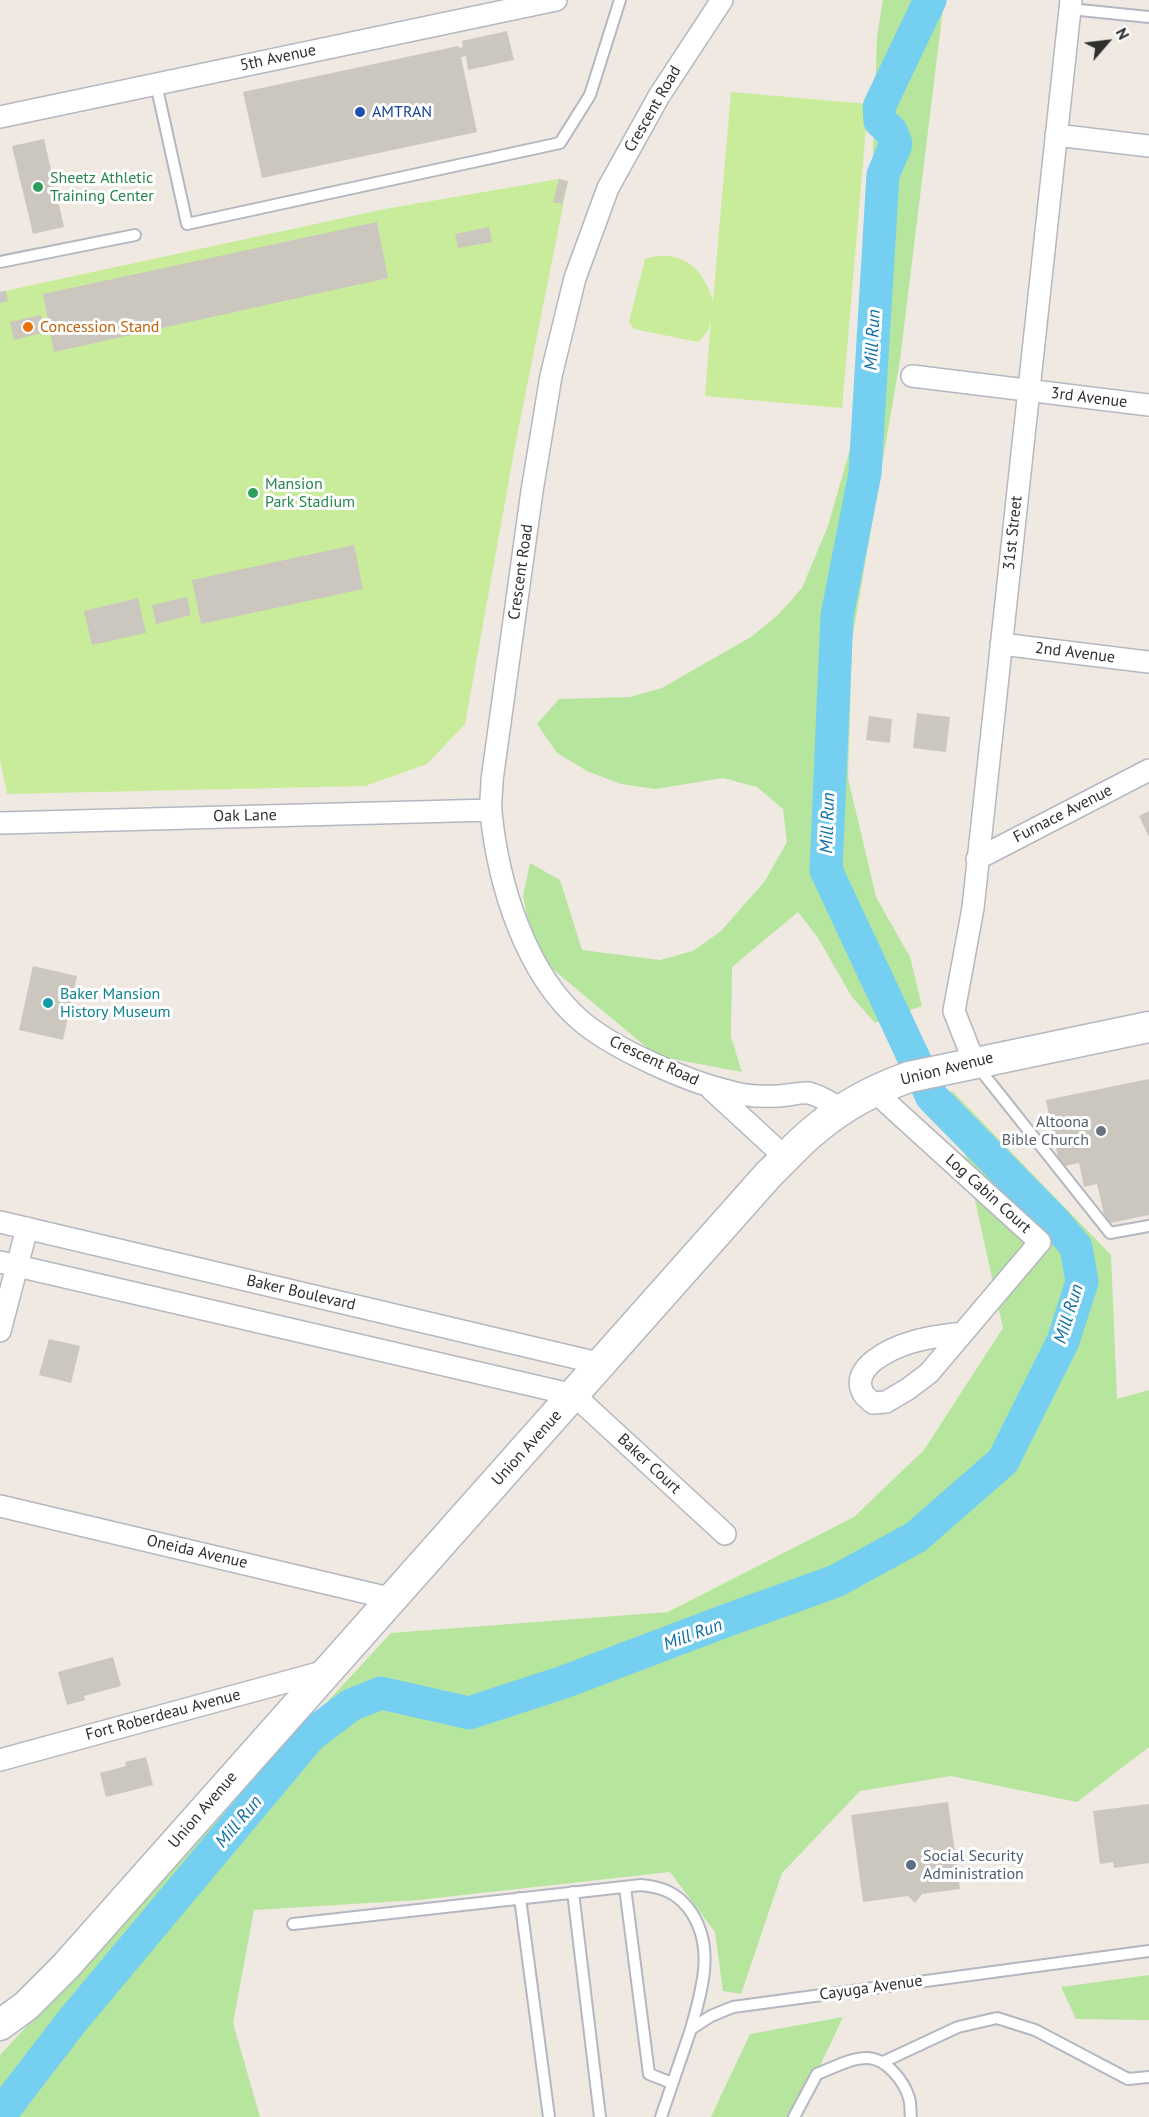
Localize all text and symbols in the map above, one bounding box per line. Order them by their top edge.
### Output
north arrow [1077,12,1137,72]
text: N [1112,24,1134,43]
street label: 5th Avenue [238,41,318,75]
street label: Crescent Road [621,62,685,156]
place label: AMTRAN [372,102,432,122]
marker: AMTRAN [353,105,367,119]
place label: Sheetz Athletic Training Center [50,168,154,206]
marker: Sheetz Athletic Training Center [31,180,45,194]
water label: Mill Run [861,309,885,371]
place label: Concession Stand [40,317,159,337]
marker: Concession Stand [21,320,35,334]
street label: 3rd Avenue [1050,384,1128,412]
place label: Mansion Park Stadium [265,474,355,512]
marker: Mansion Park Stadium [246,486,260,500]
street label: 31st Street [1000,495,1026,571]
street label: Crescent Road [505,523,537,621]
street label: 2nd Avenue [1034,639,1116,667]
street label: Furnace Avenue [1010,781,1116,847]
water label: Mill Run [816,792,840,854]
street label: Oak Lane [213,806,277,826]
place label: Baker Mansion History Museum [60,984,171,1022]
marker: Baker Mansion History Museum [41,996,55,1010]
street label: Crescent Road [606,1032,702,1090]
street label: Union Avenue [899,1048,995,1090]
place label: Altoona Bible Church [1002,1112,1089,1150]
marker: Altoona Bible Church [1094,1124,1108,1138]
street label: Log Cabin Court [941,1151,1035,1237]
street label: Baker Boulevard [245,1271,357,1315]
water label: Mill Run [1050,1282,1088,1346]
street label: Union Avenue [488,1406,566,1490]
street label: Baker Court [613,1430,685,1498]
street label: Oneida Avenue [145,1531,249,1573]
water label: Mill Run [661,1614,725,1656]
street label: Fort Roberdeau Avenue [83,1685,243,1745]
street label: Union Avenue [165,1768,241,1852]
water label: Mill Run [211,1792,267,1852]
place label: Social Security Administration [923,1846,1024,1884]
marker: Social Security Administration [904,1858,918,1872]
street label: Cayuga Avenue [818,1971,924,2005]

